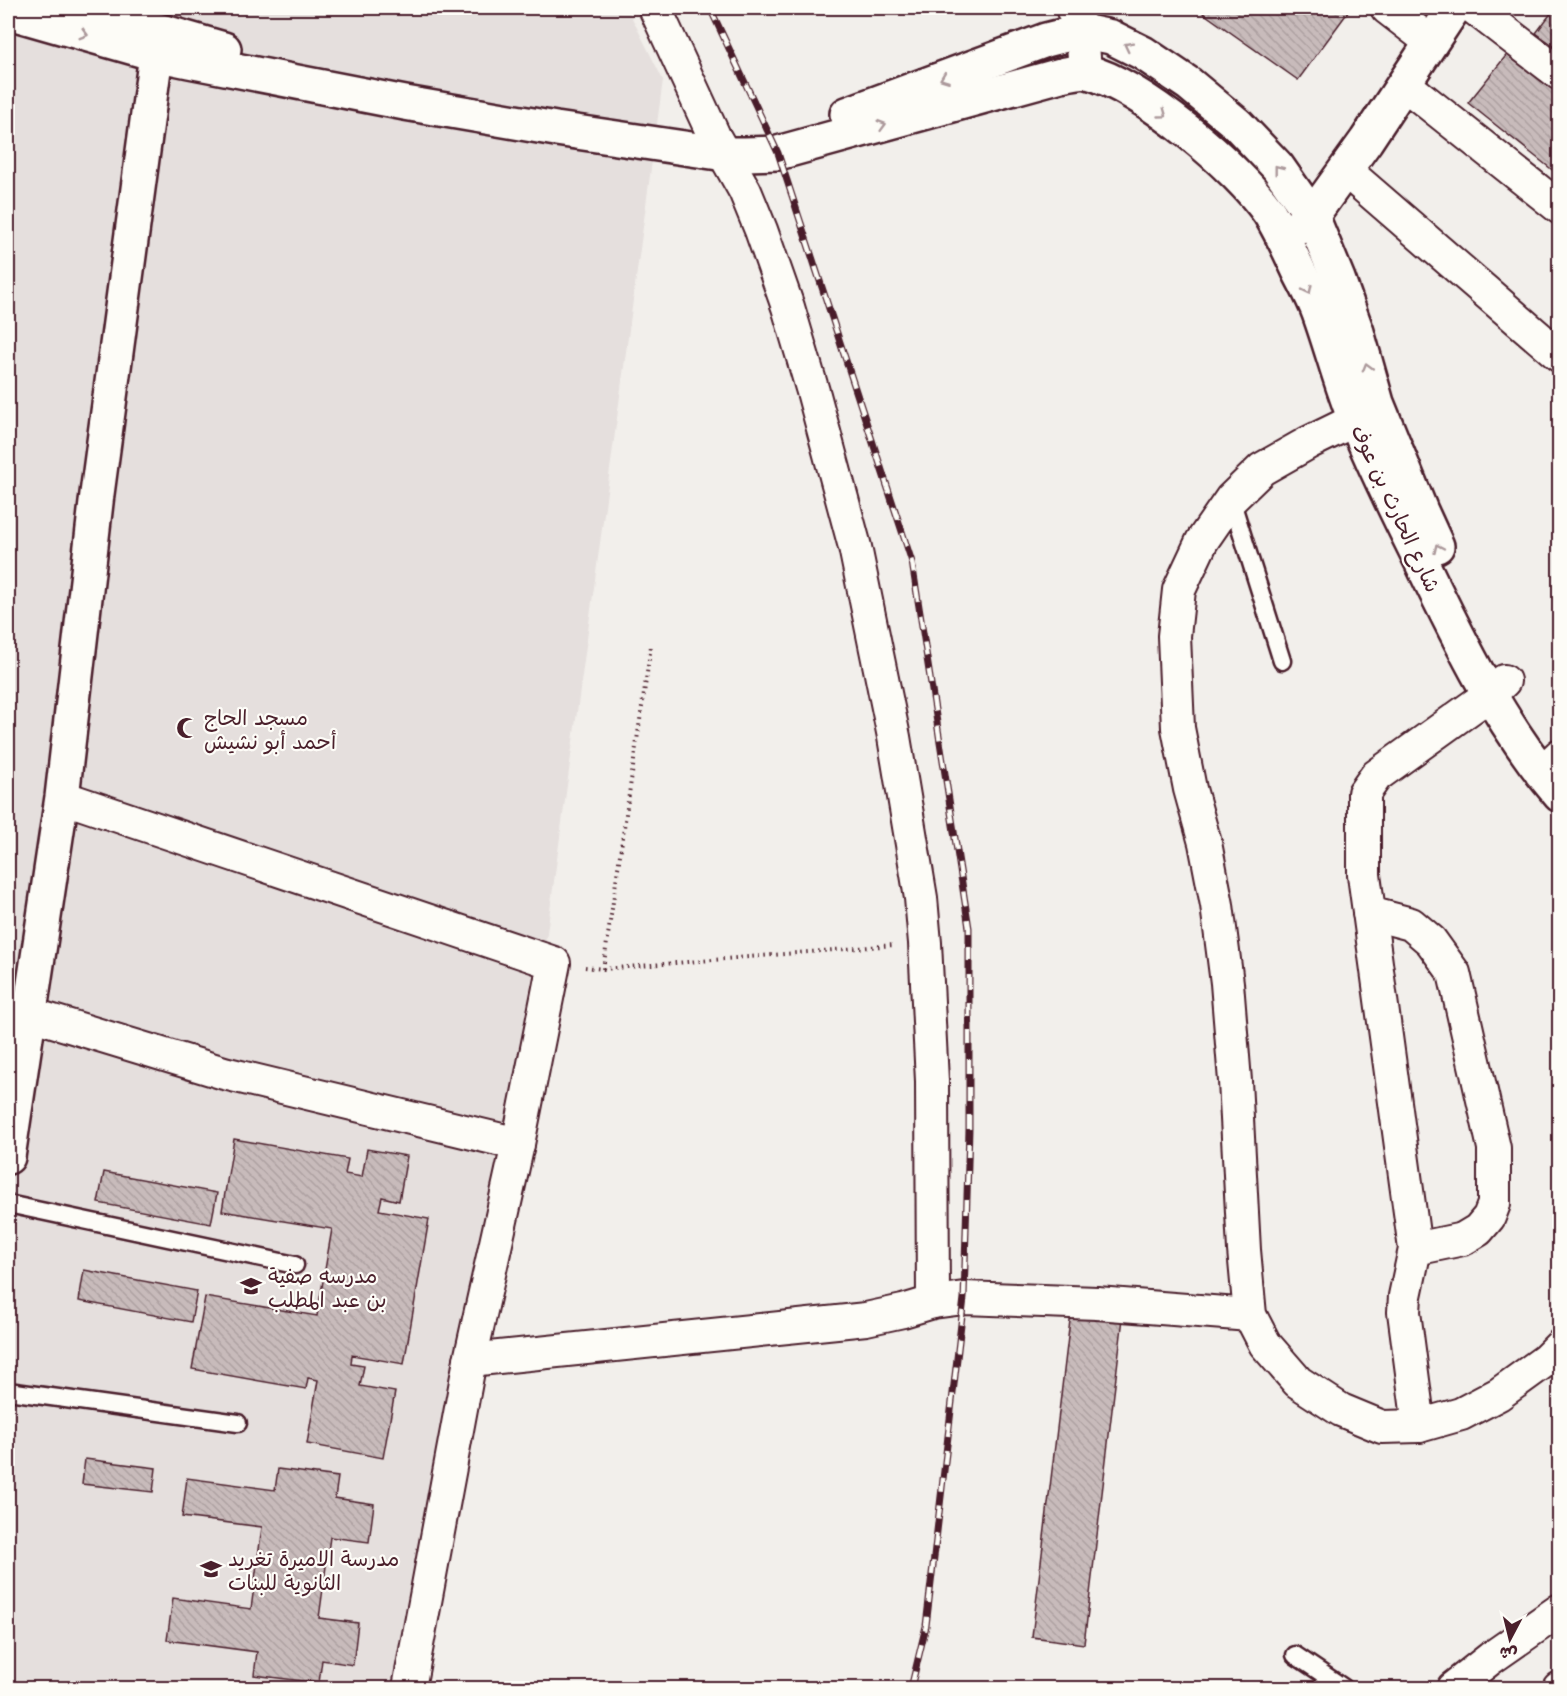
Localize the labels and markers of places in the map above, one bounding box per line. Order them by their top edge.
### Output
place label: مسجد الحاج أحمد أبو نشيش [204,703,336,755]
mosque icon: مسجد الحاج أحمد أبو نشيش [175,716,199,740]
place label: مدرسه صفية بن عبد المطلب [268,1261,387,1313]
school or university icon: مدرسه صفية بن عبد المطلب [239,1274,263,1298]
place label: مدرسة الاميرة تغريد الثانوية للبنات [228,1544,399,1597]
school or university icon: مدرسة الاميرة تغريد الثانوية للبنات [199,1557,223,1581]

